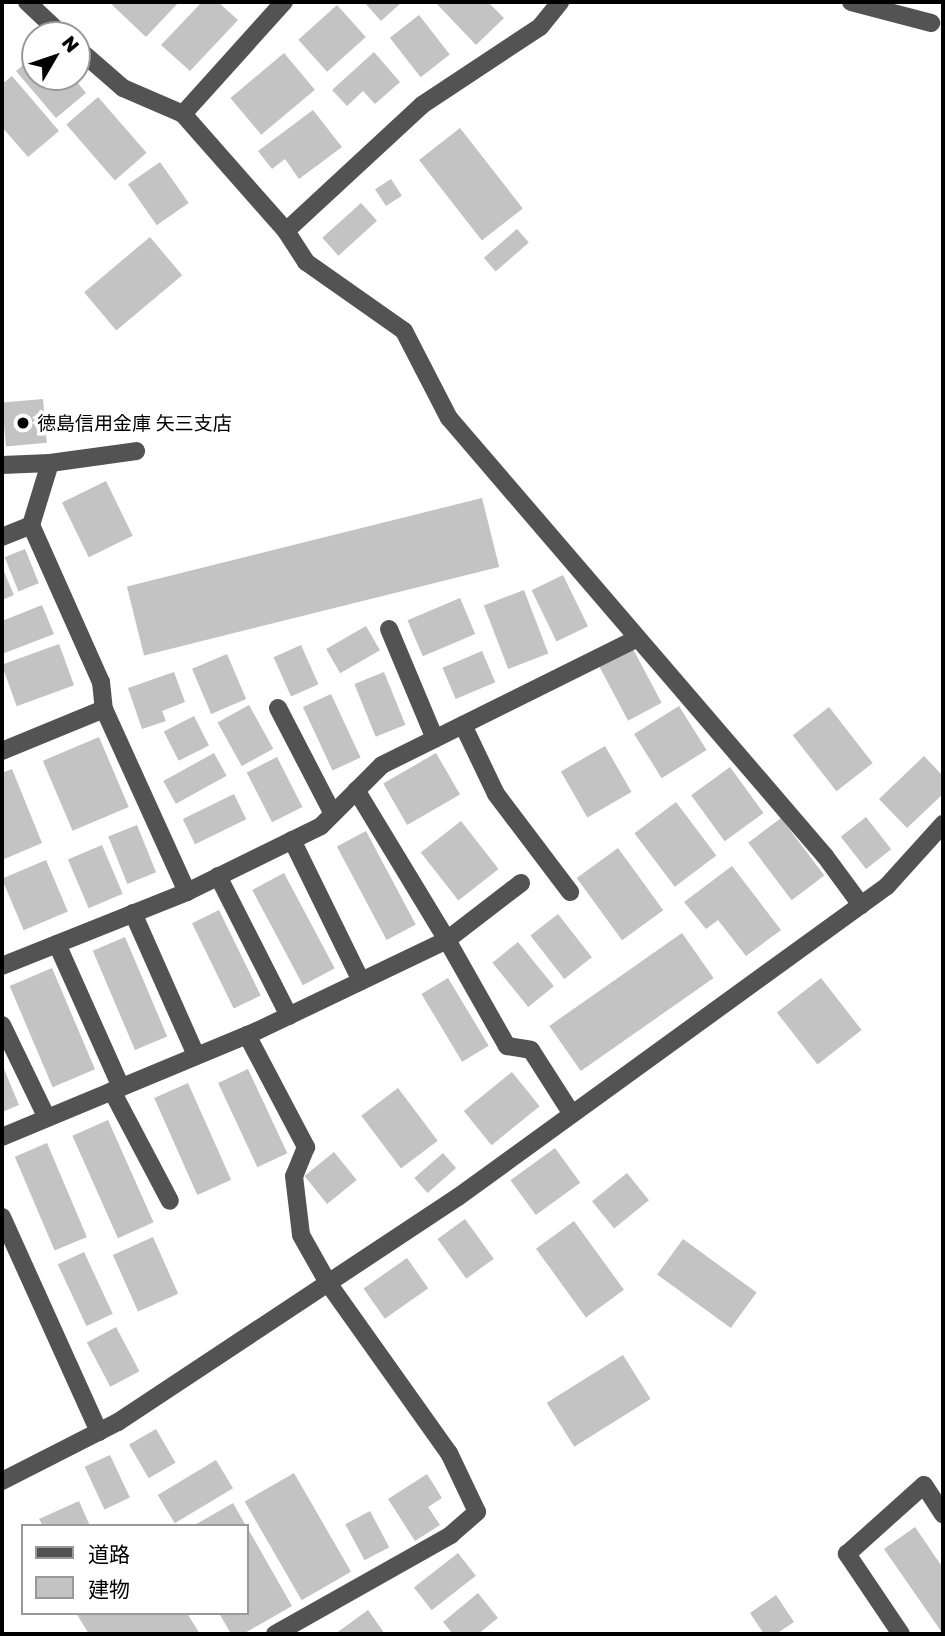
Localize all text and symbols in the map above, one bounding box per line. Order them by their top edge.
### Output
north arrow [21,21,91,91]
text: N [58,31,85,57]
place label: 徳島信用金庫 矢三支店 [37,412,232,434]
marker: 徳島信用金庫 矢三支店 [15,415,31,431]
legend [21,1524,248,1615]
text: 道路 [88,1541,130,1567]
text: 建物 [88,1576,130,1602]

